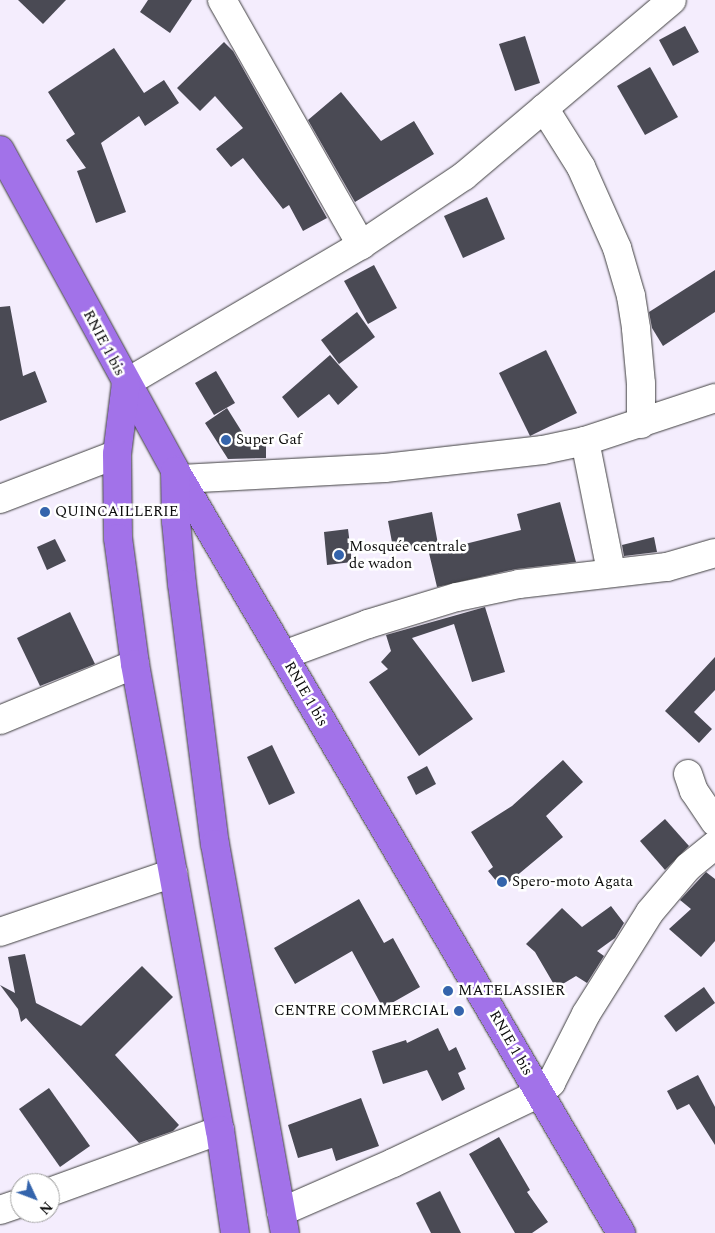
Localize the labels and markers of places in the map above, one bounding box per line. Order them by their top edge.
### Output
place label: Super Gaf [236,431,302,449]
marker: Super Gaf [220,434,232,446]
place label: QUINCAILLERIE [55,503,179,521]
marker: QUINCAILLERIE [39,506,51,518]
place label: Mosquée centrale de wadon [349,537,467,572]
marker: Mosquée centrale de wadon [333,549,345,561]
place label: Spero-moto Agata [512,873,633,891]
marker: Spero-moto Agata [496,876,508,888]
place label: MATELASSIER [458,982,565,1000]
marker: MATELASSIER [442,985,454,997]
place label: CENTRE COMMERCIAL [274,1002,449,1020]
marker: CENTRE COMMERCIAL [453,1005,465,1017]

